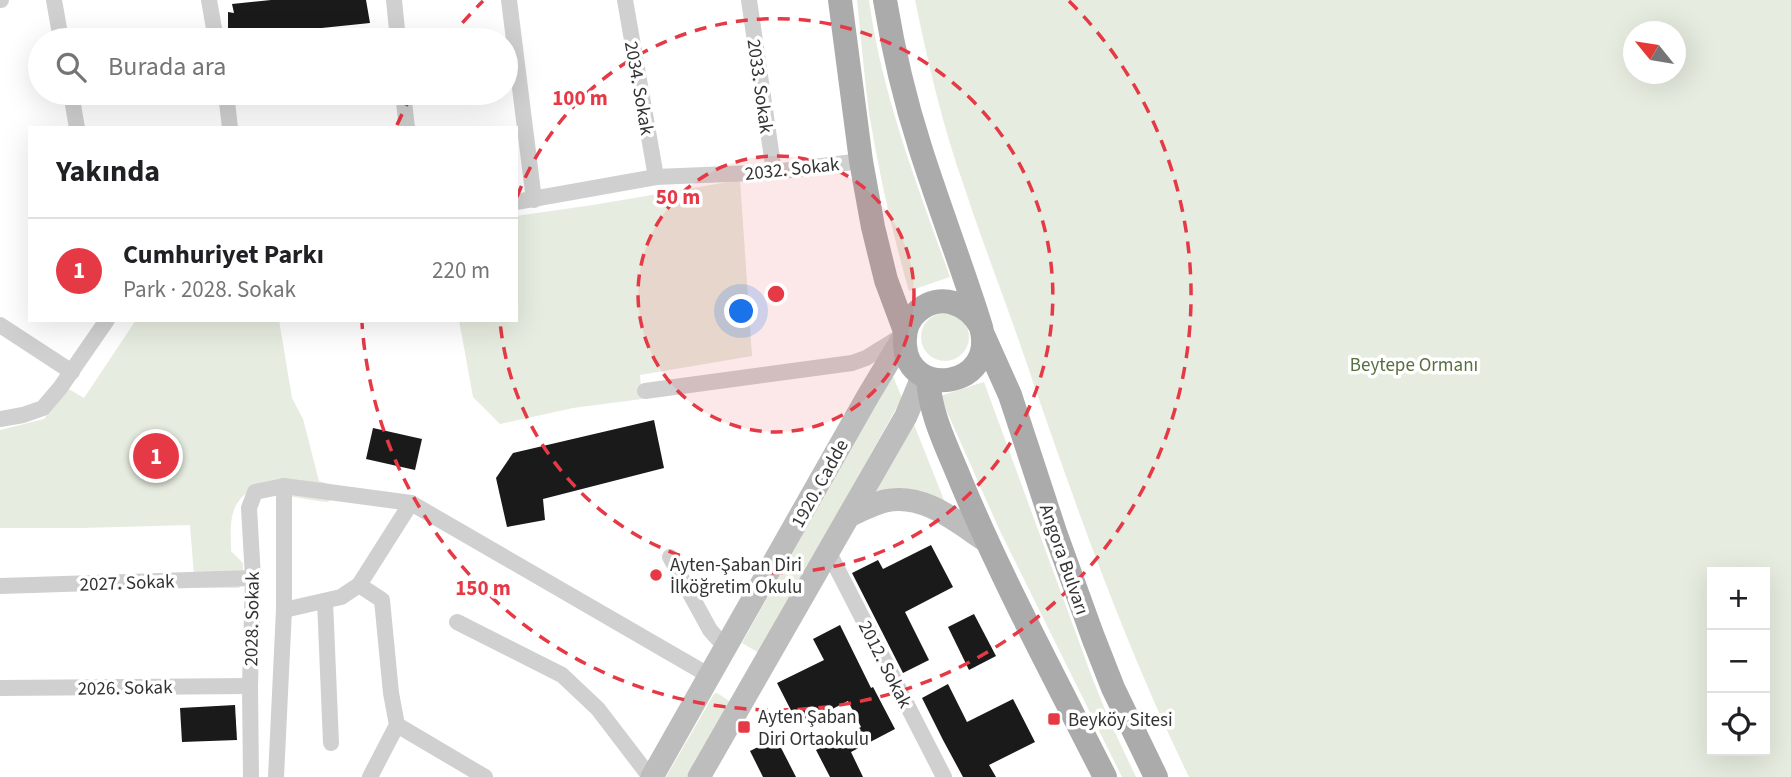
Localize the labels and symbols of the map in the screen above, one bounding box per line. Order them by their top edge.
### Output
north arrow [1623,21,1686,84]
street label: 2033. Sokak [740,37,780,136]
street label: 2034. Sokak [617,39,660,138]
text: 100 m [552,83,608,113]
street label: 2032. Sokak [744,151,841,188]
text: 50 m [656,182,700,212]
centre of rings [764,282,788,306]
your location [724,294,758,328]
park label: Beytepe Ormanı [1350,352,1478,379]
pin: 1 [133,430,179,482]
street label: 1920. Cadde [785,435,856,533]
street label: Angora Bulvarı [1032,500,1095,619]
place label: Ayten-Şaban Diri İlköğretim Okulu [670,552,802,601]
marker: Ayten-Şaban Diri İlköğretim Okulu [648,567,664,583]
street label: 2027. Sokak [79,568,176,599]
street label: 2028. Sokak [238,571,267,667]
text: 150 m [455,573,511,603]
street label: 2012. Sokak [851,616,919,714]
street label: 2026. Sokak [77,674,173,703]
place label: Ayten Şaban Diri Ortaokulu [758,704,869,753]
place label: Beyköy Sitesi [1068,707,1173,734]
marker: Beyköy Sitesi [1046,711,1062,727]
marker: Ayten Şaban Diri Ortaokulu [736,719,752,735]

